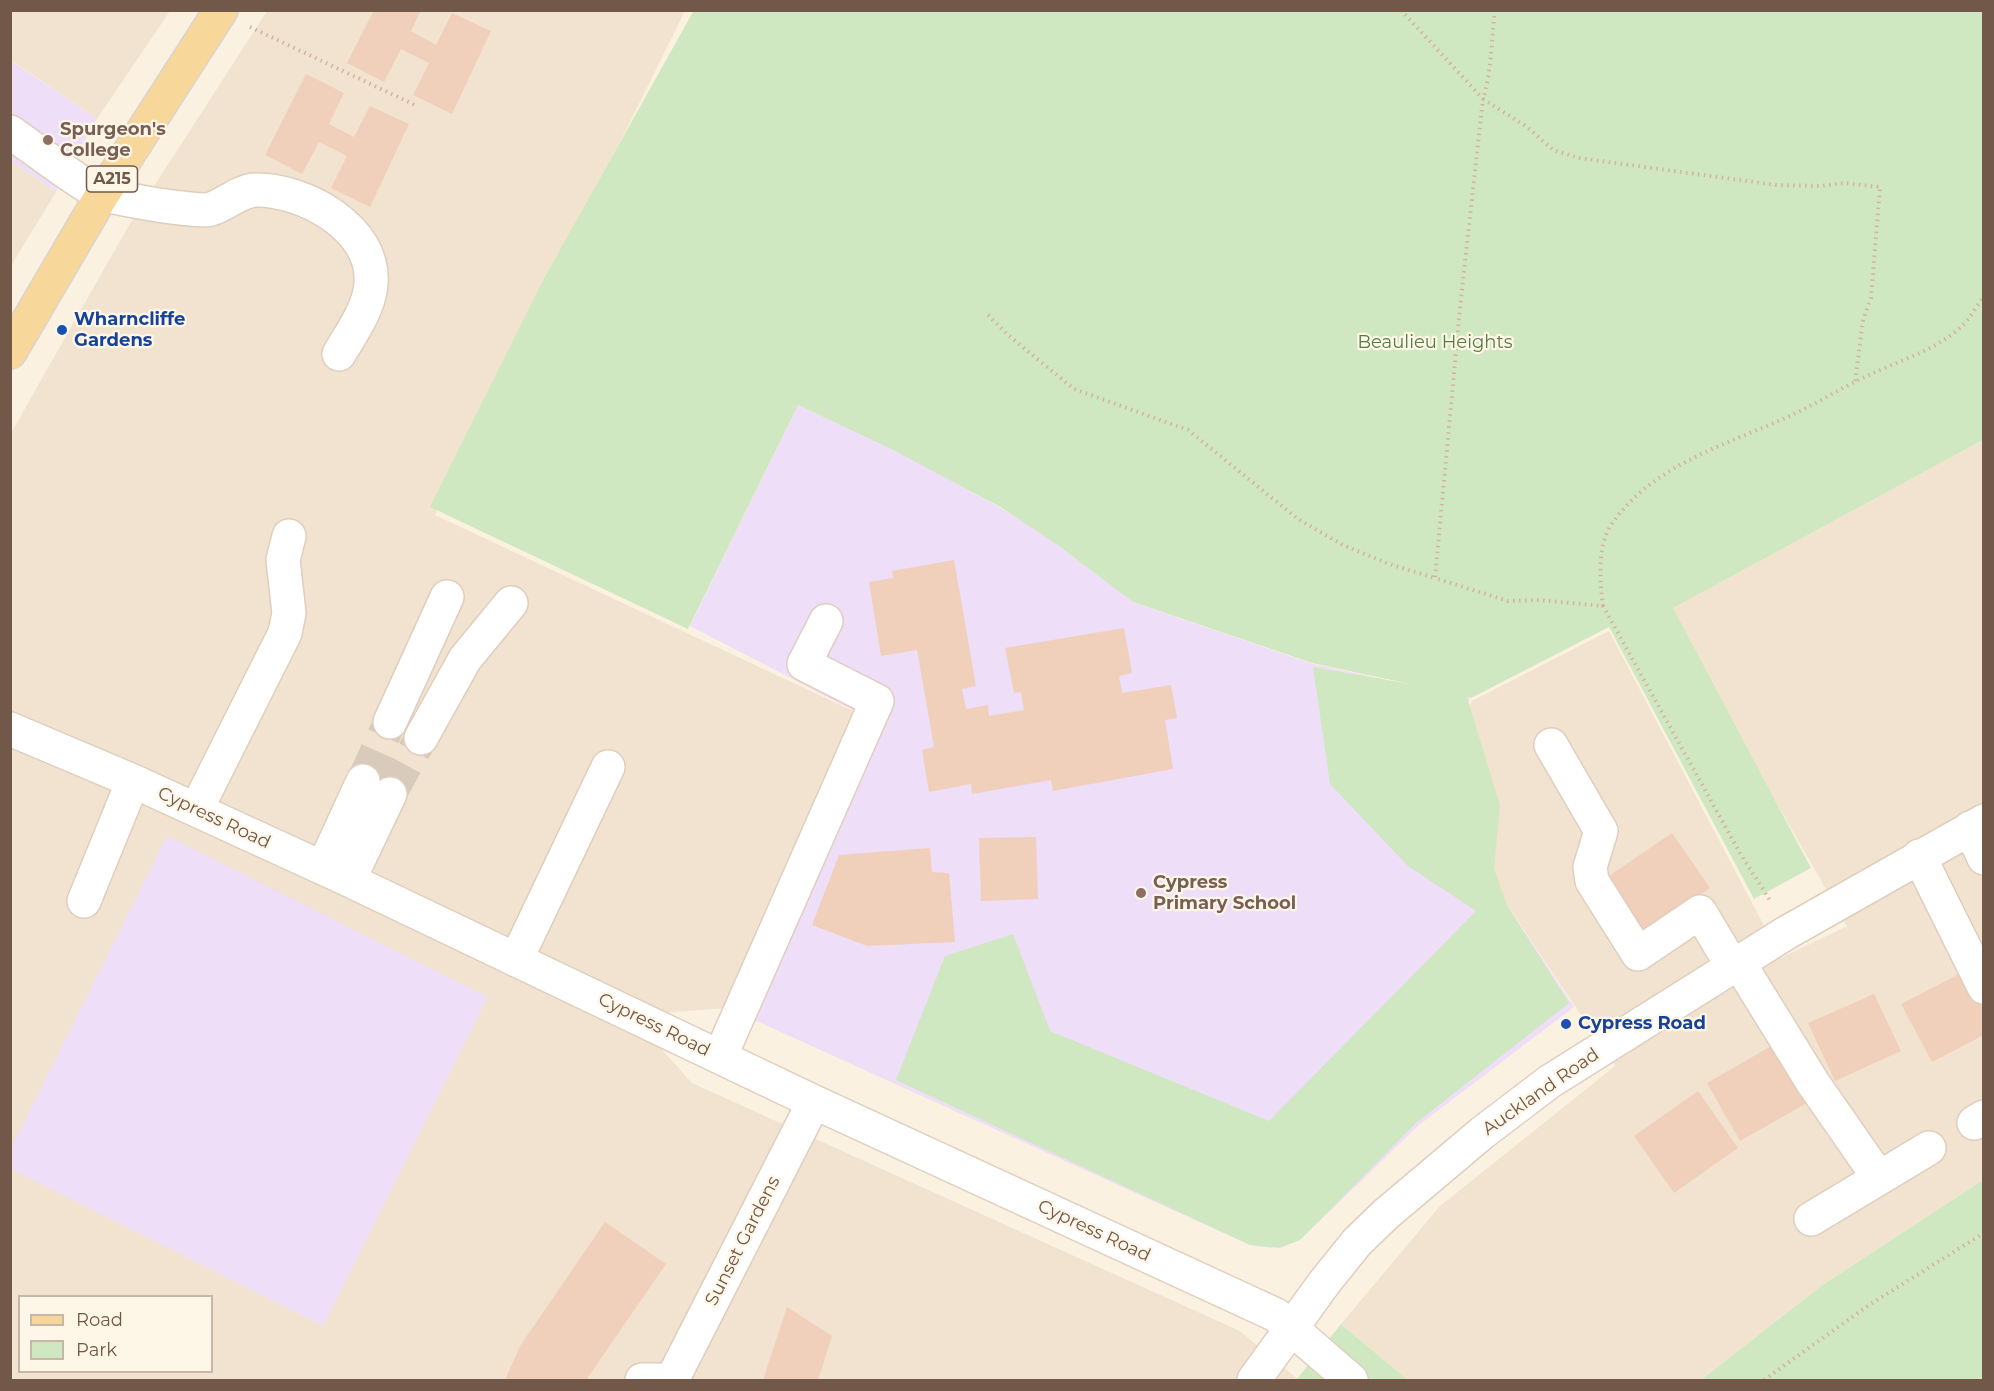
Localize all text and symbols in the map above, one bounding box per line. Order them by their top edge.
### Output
place label: Spurgeon's College [60,119,166,162]
marker: Spurgeon's College [41,133,55,147]
road number: A215 [86,166,138,192]
place label: Wharncliffe Gardens [74,309,185,352]
marker: Wharncliffe Gardens [55,323,69,337]
park label: Beaulieu Heights [1357,332,1513,354]
street label: Cypress Road [154,782,274,854]
place label: Cypress Primary School [1153,872,1296,914]
marker: Cypress Primary School [1134,886,1148,900]
street label: Cypress Road [594,989,714,1061]
place label: Cypress Road [1578,1013,1706,1035]
marker: Cypress Road [1559,1017,1573,1031]
street label: Auckland Road [1479,1044,1603,1140]
street label: Sunset Gardens [701,1173,785,1309]
street label: Cypress Road [1034,1195,1154,1267]
legend [18,1295,213,1373]
text: Road [76,1309,123,1331]
text: Park [76,1339,117,1361]

